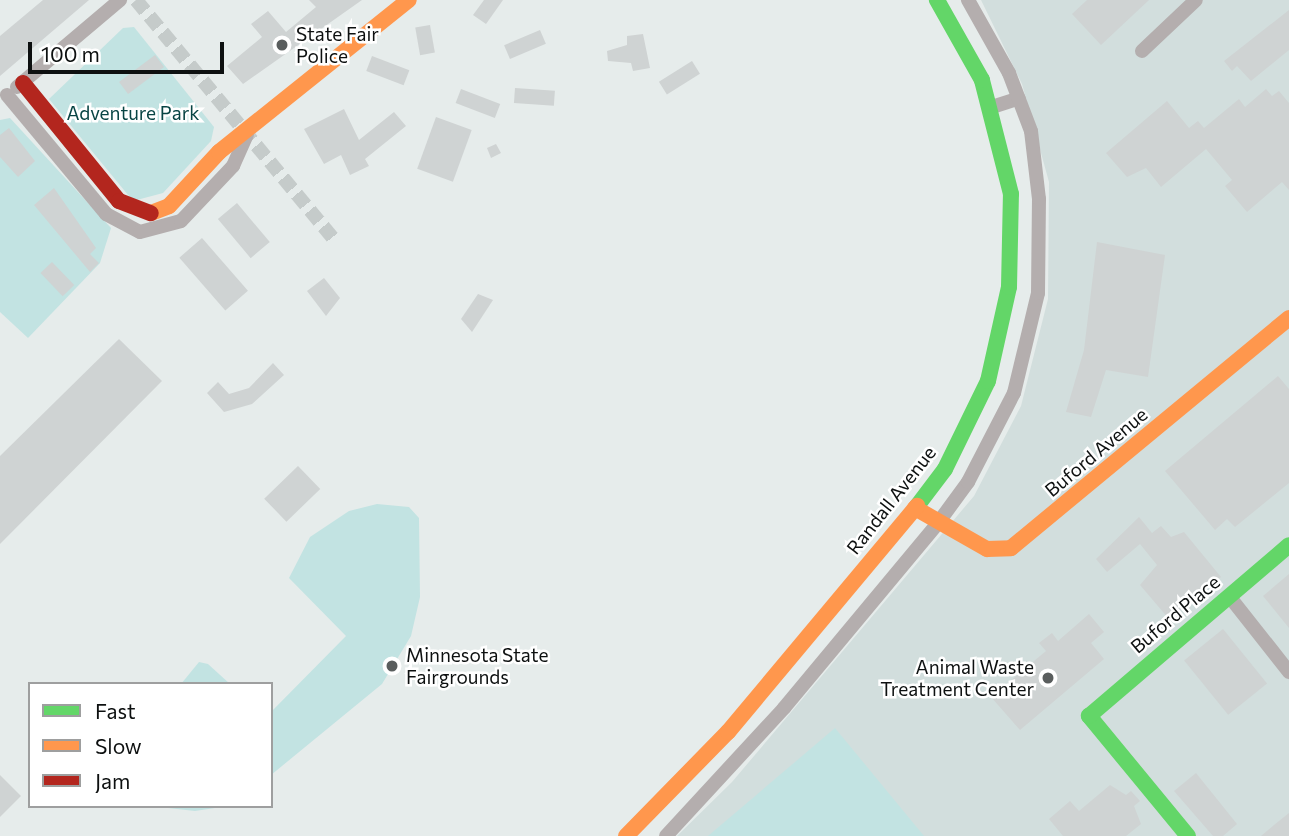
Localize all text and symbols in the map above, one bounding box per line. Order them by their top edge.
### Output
place label: State Fair Police [296,23,379,67]
scale bar [32,28,228,72]
marker: State Fair Police [274,37,290,53]
text: 100 m [41,41,100,66]
park label: Adventure Park [66,102,200,124]
street label: Buford Avenue [1040,403,1152,501]
street label: Randall Avenue [842,441,940,559]
street label: Buford Place [1126,570,1224,658]
place label: Minnesota State Fairgrounds [406,644,548,688]
place label: Animal Waste Treatment Center [880,656,1034,700]
marker: Minnesota State Fairgrounds [384,658,400,674]
marker: Animal Waste Treatment Center [1040,670,1056,686]
legend [28,682,273,808]
text: Fast [95,698,136,723]
text: Slow [95,733,142,758]
text: Jam [95,768,130,793]

